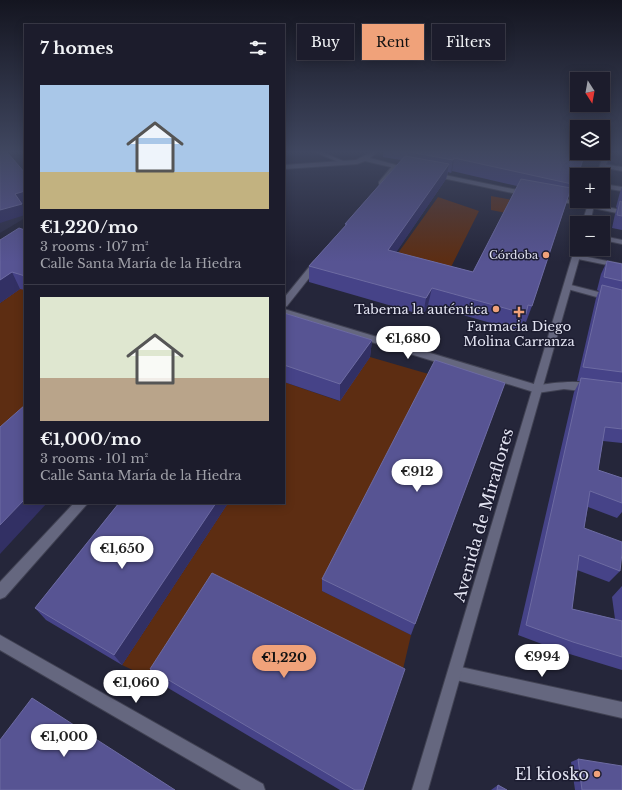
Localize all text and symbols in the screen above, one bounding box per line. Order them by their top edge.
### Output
chip: Buy [297,24,354,60]
chip: Rent [362,24,424,60]
chip: Filters [432,24,505,60]
icon: filters [247,37,269,59]
text: 7 homes [40,38,113,59]
north arrow [570,72,610,112]
map controls [570,72,610,256]
icon: home [119,111,191,183]
button: layers [570,120,610,160]
button: + [570,168,610,208]
button: − [570,216,610,256]
text: €1,220/mo [40,217,138,238]
text: 3 rooms · 107 m² [40,238,149,255]
place label: Córdoba [489,248,539,262]
marker: Córdoba [541,250,551,260]
text: Calle Santa María de la Hiedra [40,255,241,272]
place label: Taberna la auténtica [354,301,489,318]
marker: Taberna la auténtica [491,304,501,314]
marker: Farmacia Diego Molina Carranza [514,307,524,317]
place label: Farmacia Diego Molina Carranza [463,318,575,350]
icon: home [119,323,191,395]
pin: €1,680 [375,326,441,360]
text: €1,680 [385,330,431,347]
street label: Avenida de Miraflores [448,426,517,605]
text: €1,000/mo [40,429,141,450]
text: 3 rooms · 101 m² [40,450,148,467]
pin: €912 [393,459,441,493]
text: €912 [401,463,433,480]
text: Calle Santa María de la Hiedra [40,467,241,484]
pin: €1,650 [89,536,155,570]
text: €1,650 [99,540,145,557]
pin: €994 [518,644,566,678]
pin: €1,220 [251,645,317,679]
text: €994 [524,648,560,665]
text: €1,220 [261,649,307,666]
pin: €1,060 [103,670,169,704]
text: €1,060 [112,674,160,691]
pin: €1,000 [31,724,97,758]
text: €1,000 [40,728,88,745]
place label: El kiosko [515,764,589,784]
marker: El kiosko [592,769,602,779]

